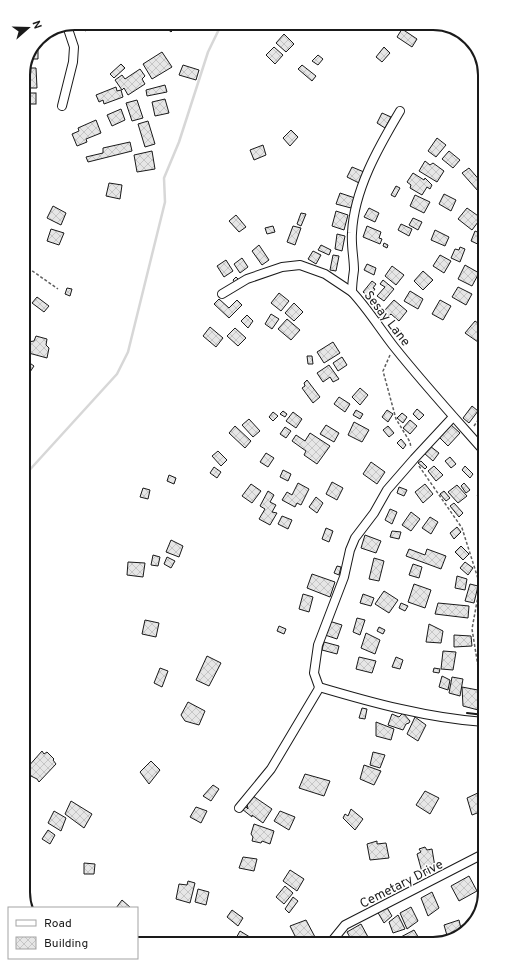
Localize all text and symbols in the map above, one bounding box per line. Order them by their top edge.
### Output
north arrow [8,8,48,48]
text: N [29,19,44,31]
street label: Sesay Lane [360,288,413,350]
street label: Cemetary Drive [358,857,446,913]
legend [8,907,138,959]
text: Road [44,916,72,932]
text: Building [44,936,88,952]

